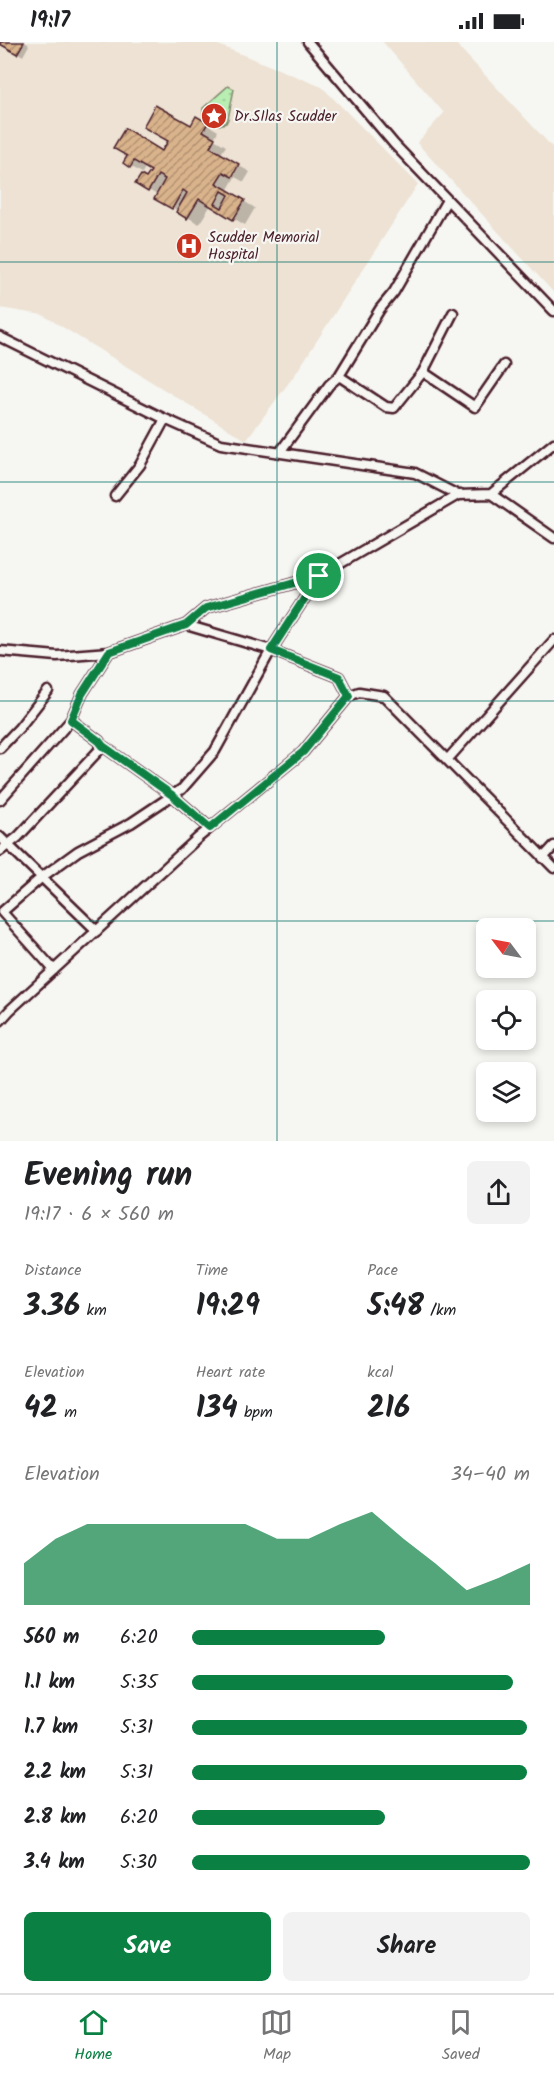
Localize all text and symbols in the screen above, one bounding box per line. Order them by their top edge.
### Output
text: 19:17 [30,4,70,39]
place icon: Dr.SIlas Scudder [199,101,229,131]
place label: Dr.SIlas Scudder [234,105,338,129]
place label: Scudder Memorial Hospital [208,226,319,267]
hospital icon: Scudder Memorial Hospital [174,231,204,261]
pin [293,550,344,601]
icon: arrive [302,559,335,592]
north arrow [476,918,536,978]
map controls [476,918,536,1122]
button: locate [476,990,536,1050]
button: layers [476,1062,536,1122]
text: Evening run [24,1150,192,1203]
button: share [467,1161,530,1224]
text: 19:17 · 6 × 560 m [24,1199,174,1231]
text: Distance [24,1258,82,1283]
text: Time [196,1258,228,1283]
text: Pace [367,1258,398,1283]
text: 3.36 [24,1283,80,1331]
text: 19:29 [196,1283,260,1331]
text: 5:48 [367,1283,424,1331]
text: km [80,1298,107,1323]
text: /km [424,1298,456,1323]
text: Elevation [24,1360,85,1385]
text: Heart rate [196,1360,265,1385]
text: kcal [367,1360,393,1385]
text: 42 [24,1385,58,1433]
text: 134 [196,1385,237,1433]
text: 216 [367,1385,410,1433]
text: m [58,1400,77,1425]
text: bpm [237,1400,273,1425]
text: Elevation [24,1459,100,1491]
text: 34–40 m [450,1459,530,1491]
text: 560 m [24,1622,79,1654]
text: 6:20 [120,1622,158,1654]
text: 1.1 km [24,1667,75,1699]
text: 5:35 [120,1667,158,1699]
text: 1.7 km [24,1712,78,1744]
text: 5:31 [120,1712,153,1744]
text: 2.2 km [24,1757,86,1789]
text: 5:31 [120,1757,153,1789]
text: 2.8 km [24,1802,86,1834]
text: 6:20 [120,1802,158,1834]
text: 3.4 km [24,1847,85,1879]
text: 5:30 [120,1847,157,1879]
button: Save [24,1912,271,1981]
button: Share [283,1912,530,1981]
tab: Home [74,2006,112,2067]
tab: Map [260,2006,293,2067]
tab: Saved [442,2006,480,2067]

